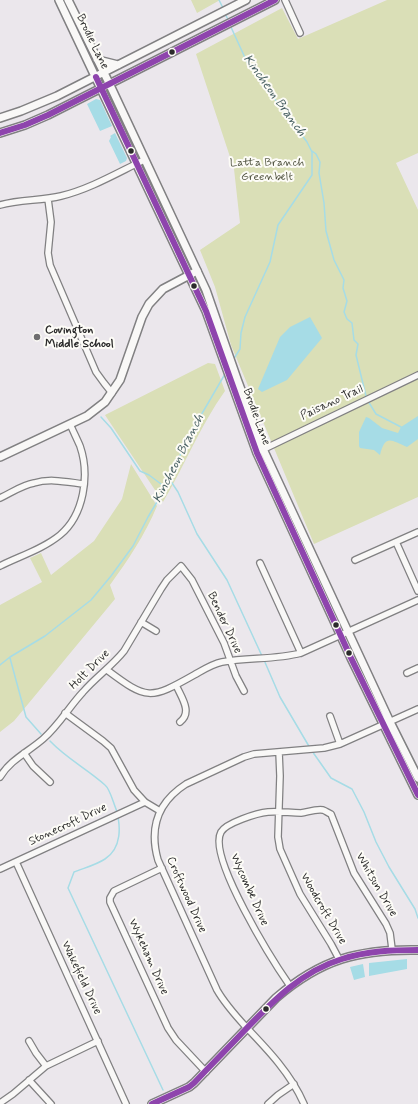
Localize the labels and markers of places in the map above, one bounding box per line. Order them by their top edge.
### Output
unlabelled marker [167,47,177,57]
unlabelled marker [126,146,136,156]
unlabelled marker [189,281,199,291]
place label: Covington Middle School [45,323,114,351]
marker: Covington Middle School [32,332,42,342]
unlabelled marker [331,620,341,630]
unlabelled marker [344,648,354,658]
unlabelled marker [261,1004,271,1014]

